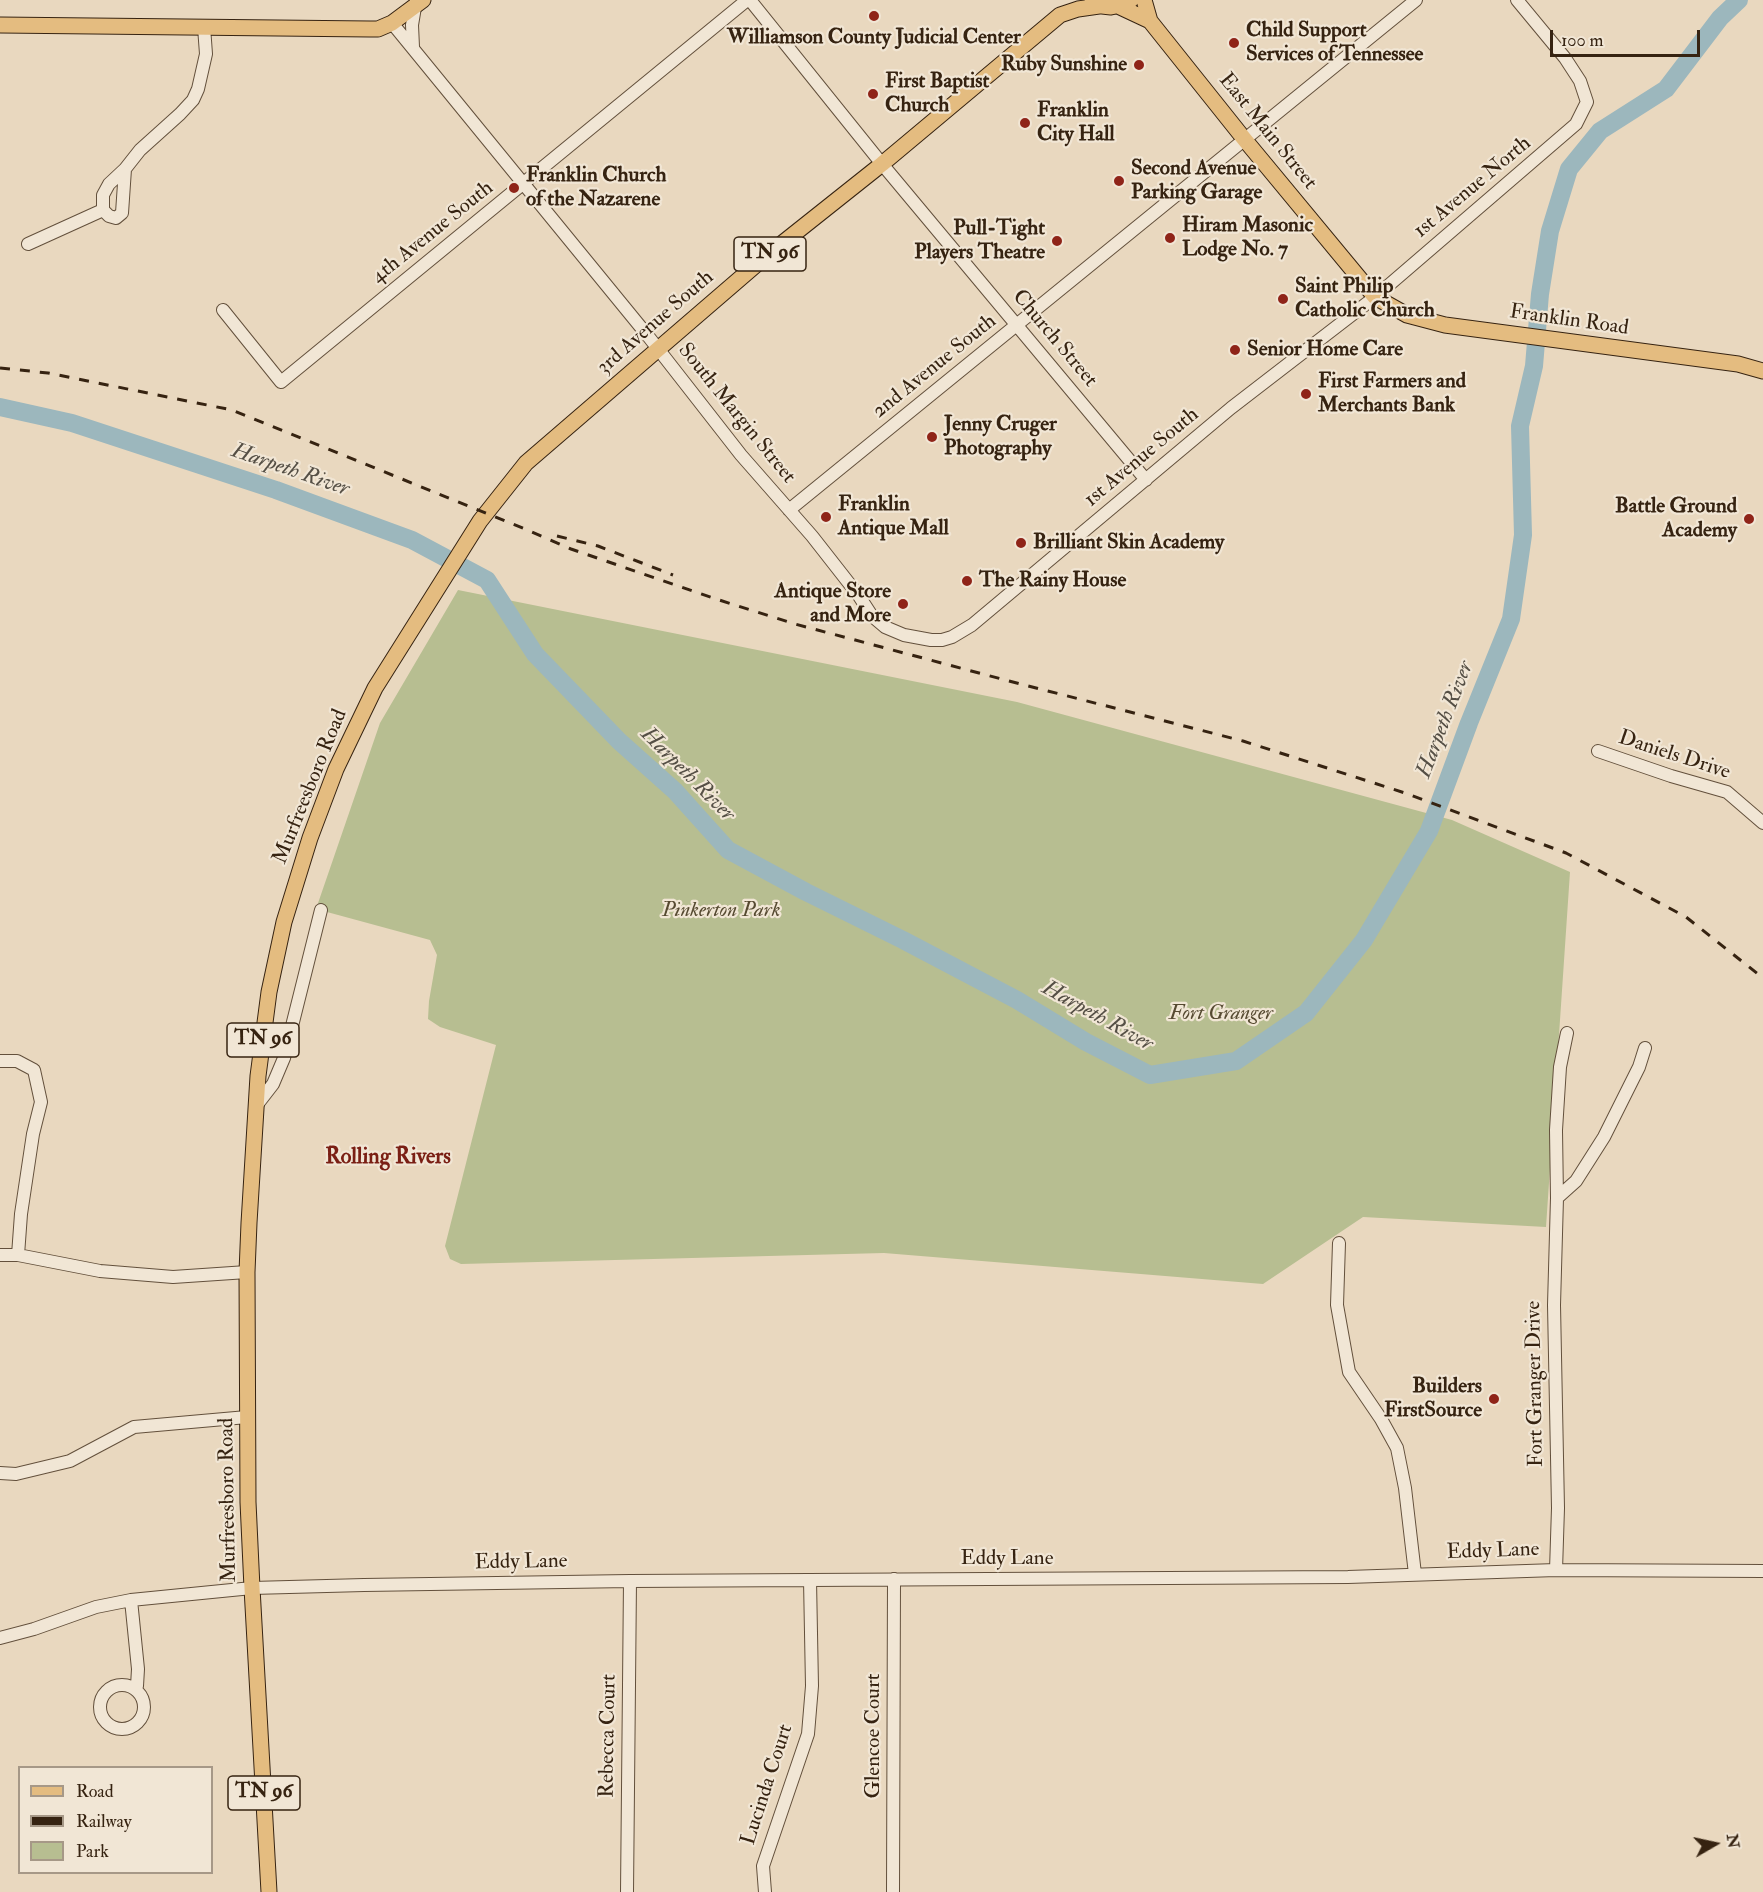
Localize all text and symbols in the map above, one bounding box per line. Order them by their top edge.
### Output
marker: Williamson County Judicial Center [867,9,881,23]
place label: Child Support Services of Tennessee [1246,18,1423,68]
scale bar [1553,18,1703,56]
place label: Williamson County Judicial Center [727,25,1021,51]
text: 100 m [1561,29,1604,52]
marker: Child Support Services of Tennessee [1227,36,1241,50]
place label: Ruby Sunshine [1001,52,1127,78]
marker: Ruby Sunshine [1132,58,1146,72]
place label: First Baptist Church [885,69,989,119]
street label: East Main Street [1212,69,1322,195]
marker: First Baptist Church [866,87,880,101]
place label: Franklin City Hall [1037,98,1115,148]
marker: Franklin City Hall [1018,116,1032,130]
street label: 1st Avenue North [1409,132,1537,244]
place label: Second Avenue Parking Garage [1131,156,1262,206]
place label: Franklin Church of the Nazarene [526,163,667,213]
marker: Second Avenue Parking Garage [1112,174,1126,188]
street label: 4th Avenue South [367,176,499,290]
marker: Franklin Church of the Nazarene [507,181,521,195]
place label: Hiram Masonic Lodge No. 7 [1182,213,1313,263]
place label: Pull-Tight Players Theatre [914,216,1045,266]
marker: Hiram Masonic Lodge No. 7 [1163,231,1177,245]
marker: Pull-Tight Players Theatre [1050,234,1064,248]
road number: TN 96 [734,237,806,271]
street label: 3rd Avenue South [593,266,719,380]
place label: Saint Philip Catholic Church [1295,274,1435,324]
street label: Church Street [1006,285,1102,393]
marker: Saint Philip Catholic Church [1276,292,1290,306]
street label: Franklin Road [1508,300,1630,342]
street label: 2nd Avenue South [868,309,1002,425]
place label: Senior Home Care [1247,337,1403,363]
street label: South Margin Street [672,339,800,489]
marker: Senior Home Care [1228,343,1242,357]
place label: First Farmers and Merchants Bank [1318,369,1466,419]
marker: First Farmers and Merchants Bank [1299,387,1313,401]
street label: 1st Avenue South [1080,403,1204,513]
place label: Jenny Cruger Photography [944,412,1057,462]
marker: Jenny Cruger Photography [925,430,939,444]
water label: Harpeth River [228,439,352,503]
place label: Franklin Antique Mall [838,492,949,542]
place label: Battle Ground Academy [1615,494,1737,544]
marker: Franklin Antique Mall [819,510,833,524]
marker: Battle Ground Academy [1742,512,1756,526]
place label: Brilliant Skin Academy [1033,530,1224,556]
marker: Brilliant Skin Academy [1014,536,1028,550]
place label: The Rainy House [979,568,1126,594]
marker: The Rainy House [960,574,974,588]
place label: Antique Store and More [775,579,891,629]
marker: Antique Store and More [896,597,910,611]
water label: Harpeth River [1412,658,1480,782]
street label: Murfreesboro Road [268,706,354,868]
water label: Harpeth River [634,722,740,828]
street label: Daniels Drive [1615,726,1733,786]
park label: Pinkerton Park [662,898,780,924]
water label: Harpeth River [1037,976,1157,1058]
park label: Fort Granger [1169,1001,1273,1027]
road number: TN 96 [227,1023,299,1057]
district label: Rolling Rivers [325,1145,451,1171]
street label: Fort Granger Drive [1522,1301,1550,1467]
place label: Builders FirstSource [1384,1374,1482,1424]
marker: Builders FirstSource [1487,1392,1501,1406]
street label: Murfreesboro Road [215,1417,243,1583]
street label: Eddy Lane [1446,1538,1540,1566]
street label: Eddy Lane [961,1546,1053,1572]
street label: Eddy Lane [474,1550,568,1576]
street label: Glencoe Court [861,1673,887,1799]
street label: Rebecca Court [595,1674,623,1798]
street label: Lucinda Court [737,1722,799,1848]
legend [18,1766,213,1874]
road number: TN 96 [228,1776,300,1810]
text: Road [76,1780,114,1803]
text: Railway [76,1810,132,1833]
north arrow [1685,1814,1745,1874]
text: N [1722,1833,1744,1850]
text: Park [76,1840,109,1863]

